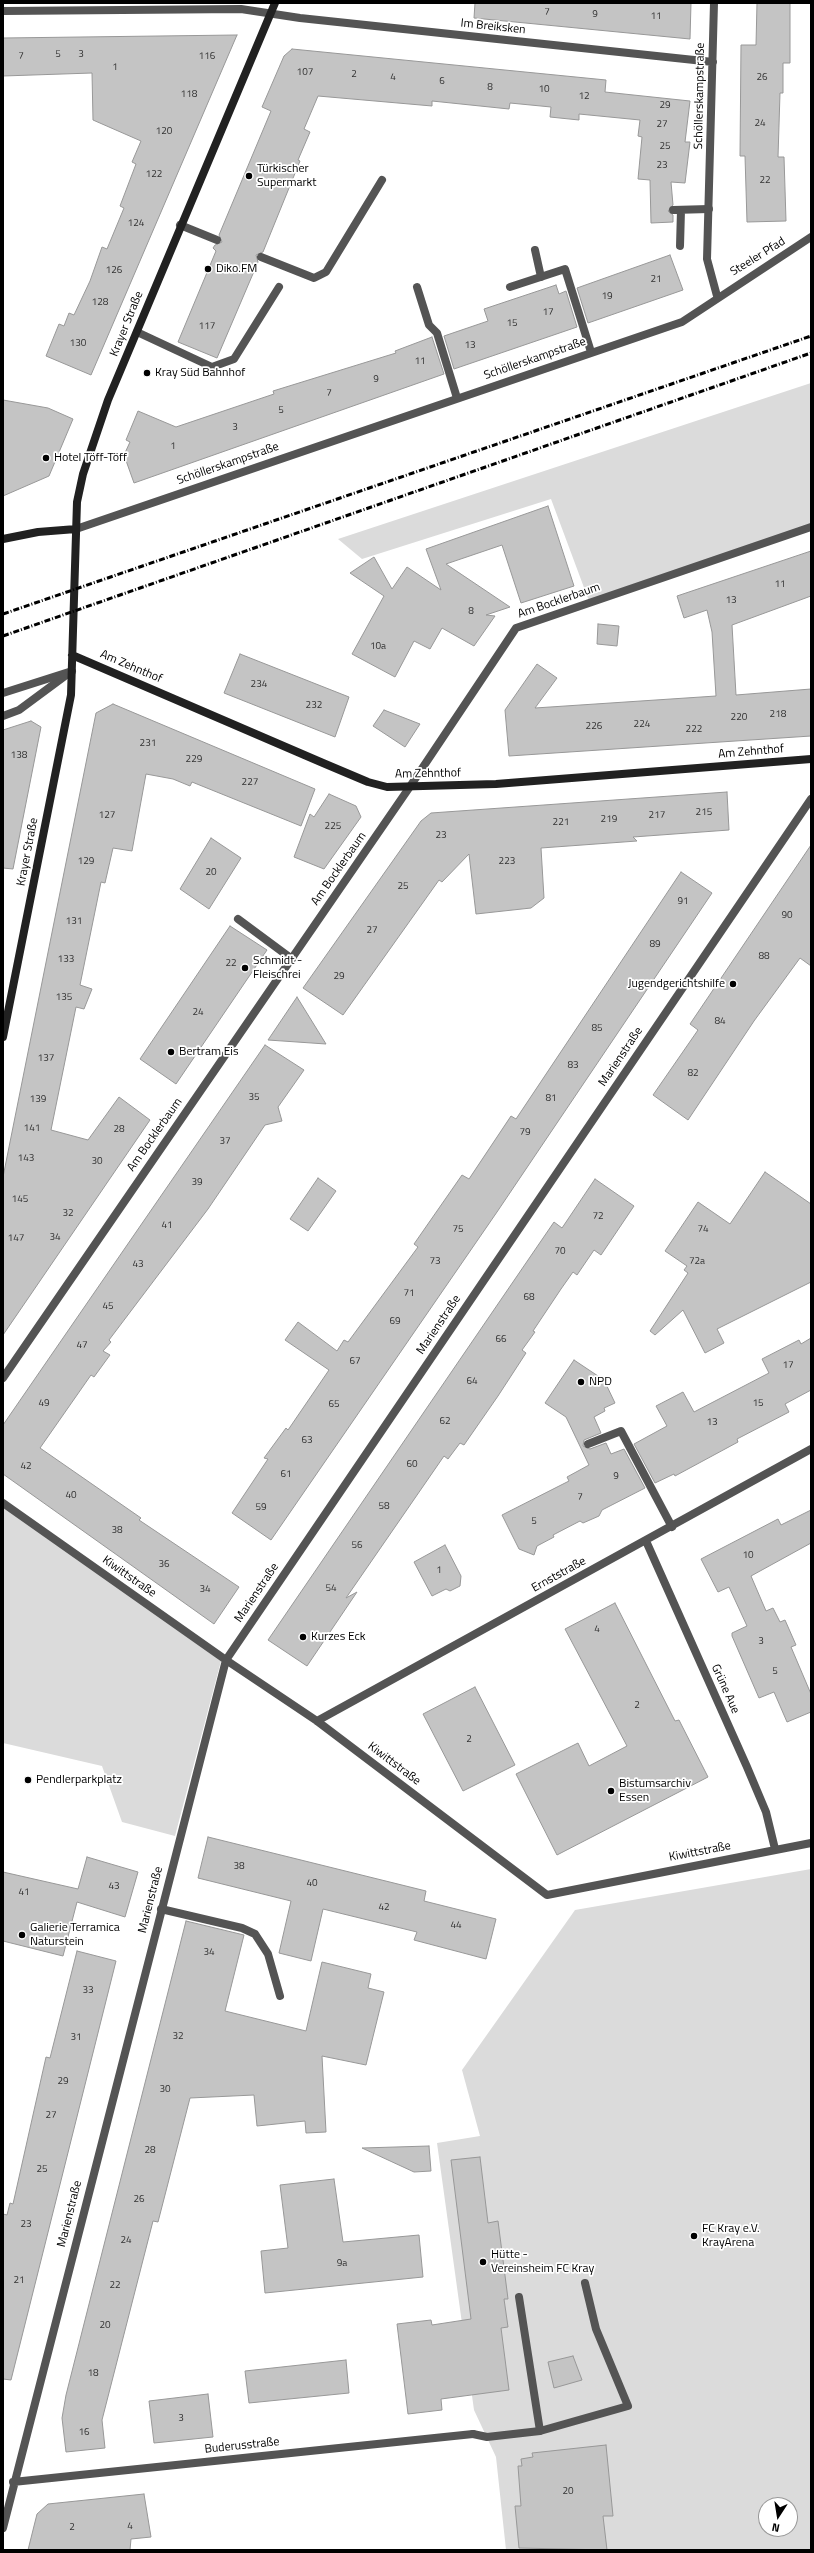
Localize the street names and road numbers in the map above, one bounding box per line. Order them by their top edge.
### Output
street label: Im Breiksken [460,16,526,38]
street label: Schöllerskampstraße [692,42,708,150]
street label: Steeler Pfad [728,235,788,279]
street label: Krayer Straße [107,289,147,359]
street label: Schöllerskampstraße [482,335,588,383]
street label: Schöllerskampstraße [175,440,281,488]
street label: Am Bocklerbaum [516,580,602,622]
street label: Am Zehnthof [98,647,164,687]
street label: Am Zehnthof [717,742,785,762]
street label: Am Zehnthof [395,766,461,782]
street label: Krayer Straße [14,817,42,887]
street label: Am Bocklerbaum [308,830,370,908]
street label: Marienstraße [596,1025,646,1089]
street label: Am Bocklerbaum [124,1096,186,1174]
street label: Marienstraße [414,1293,464,1357]
street label: Kiwittstraße [99,1553,159,1601]
street label: Ernststraße [529,1554,589,1596]
street label: Marienstraße [232,1561,282,1625]
street label: Grüne Aue [708,1662,742,1716]
street label: Kiwittstraße [365,1739,423,1789]
street label: Kiwittstraße [668,1839,732,1865]
street label: Marienstraße [136,1865,166,1935]
street label: Marienstraße [55,2179,85,2249]
street label: Buderusstraße [204,2435,280,2457]

